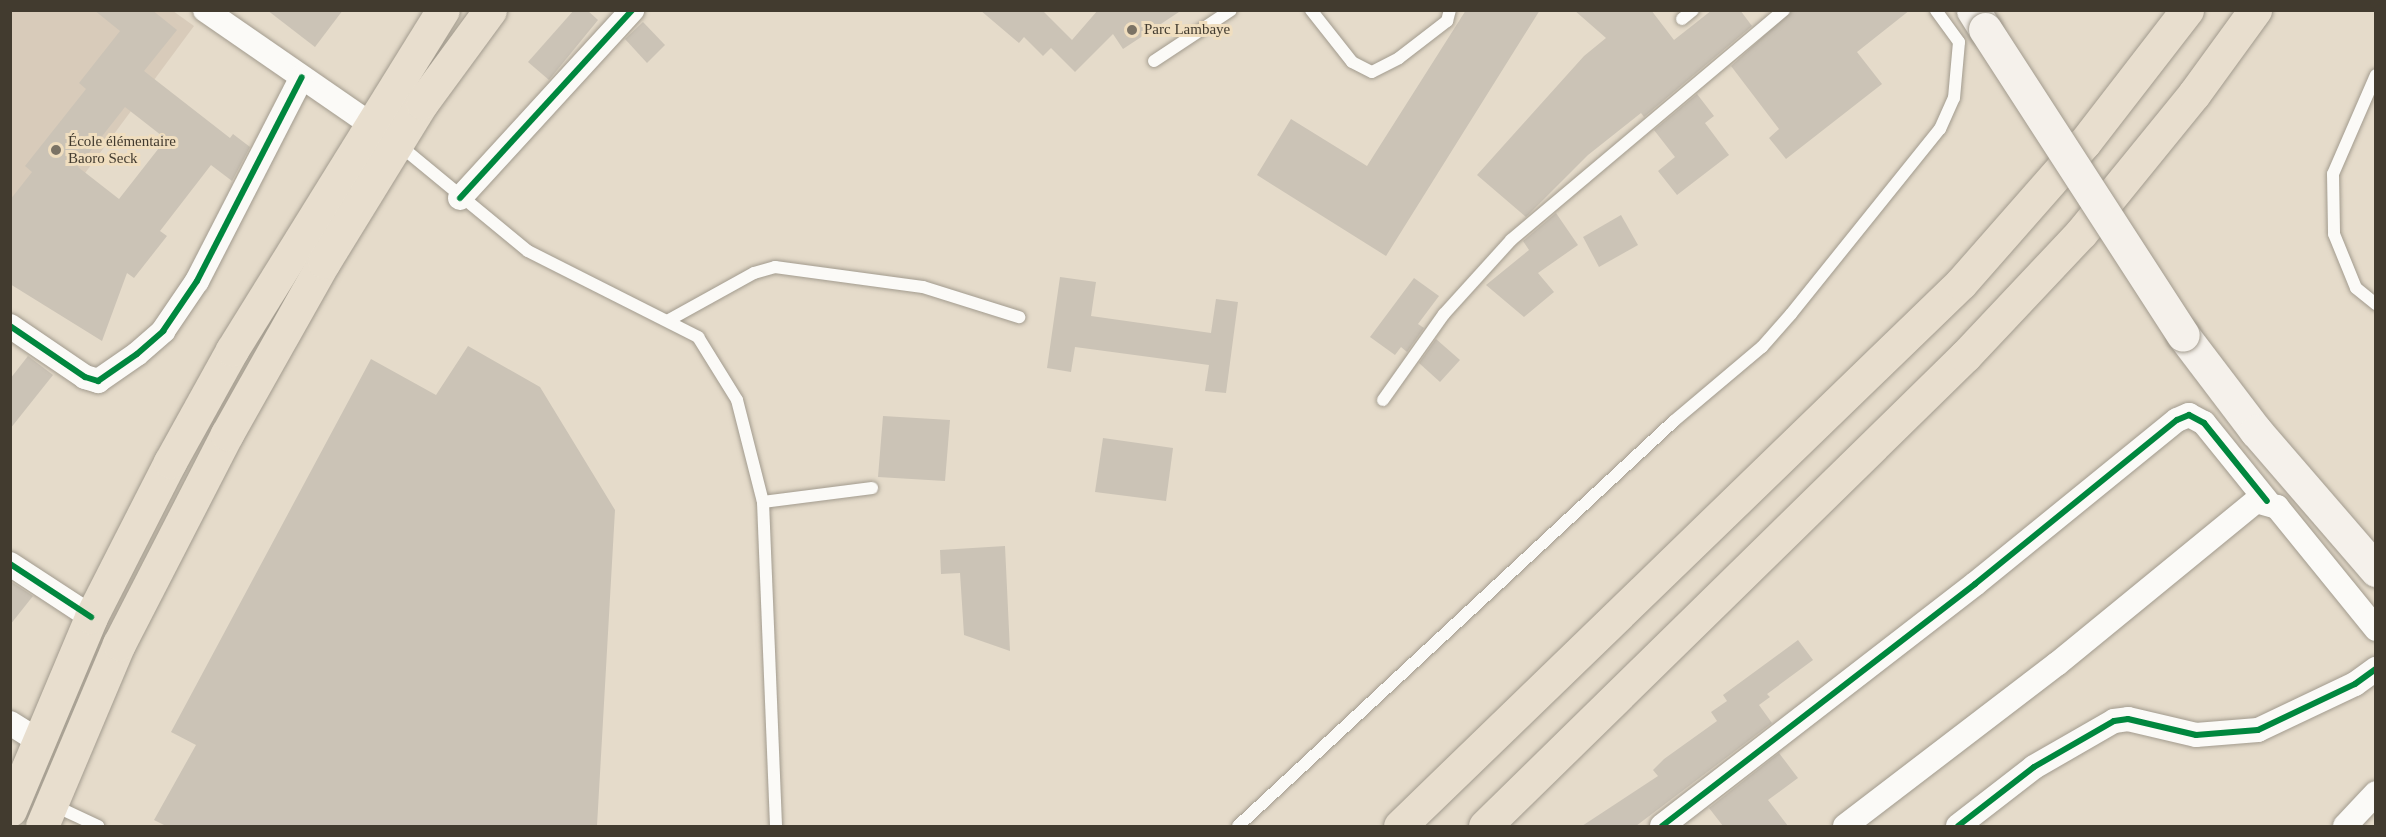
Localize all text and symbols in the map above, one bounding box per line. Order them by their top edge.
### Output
place label: Parc Lambaye [1144,21,1230,39]
marker: Parc Lambaye [1125,23,1139,37]
place label: École élémentaire Baoro Seck [68,132,176,167]
marker: École élémentaire Baoro Seck [49,143,63,157]

